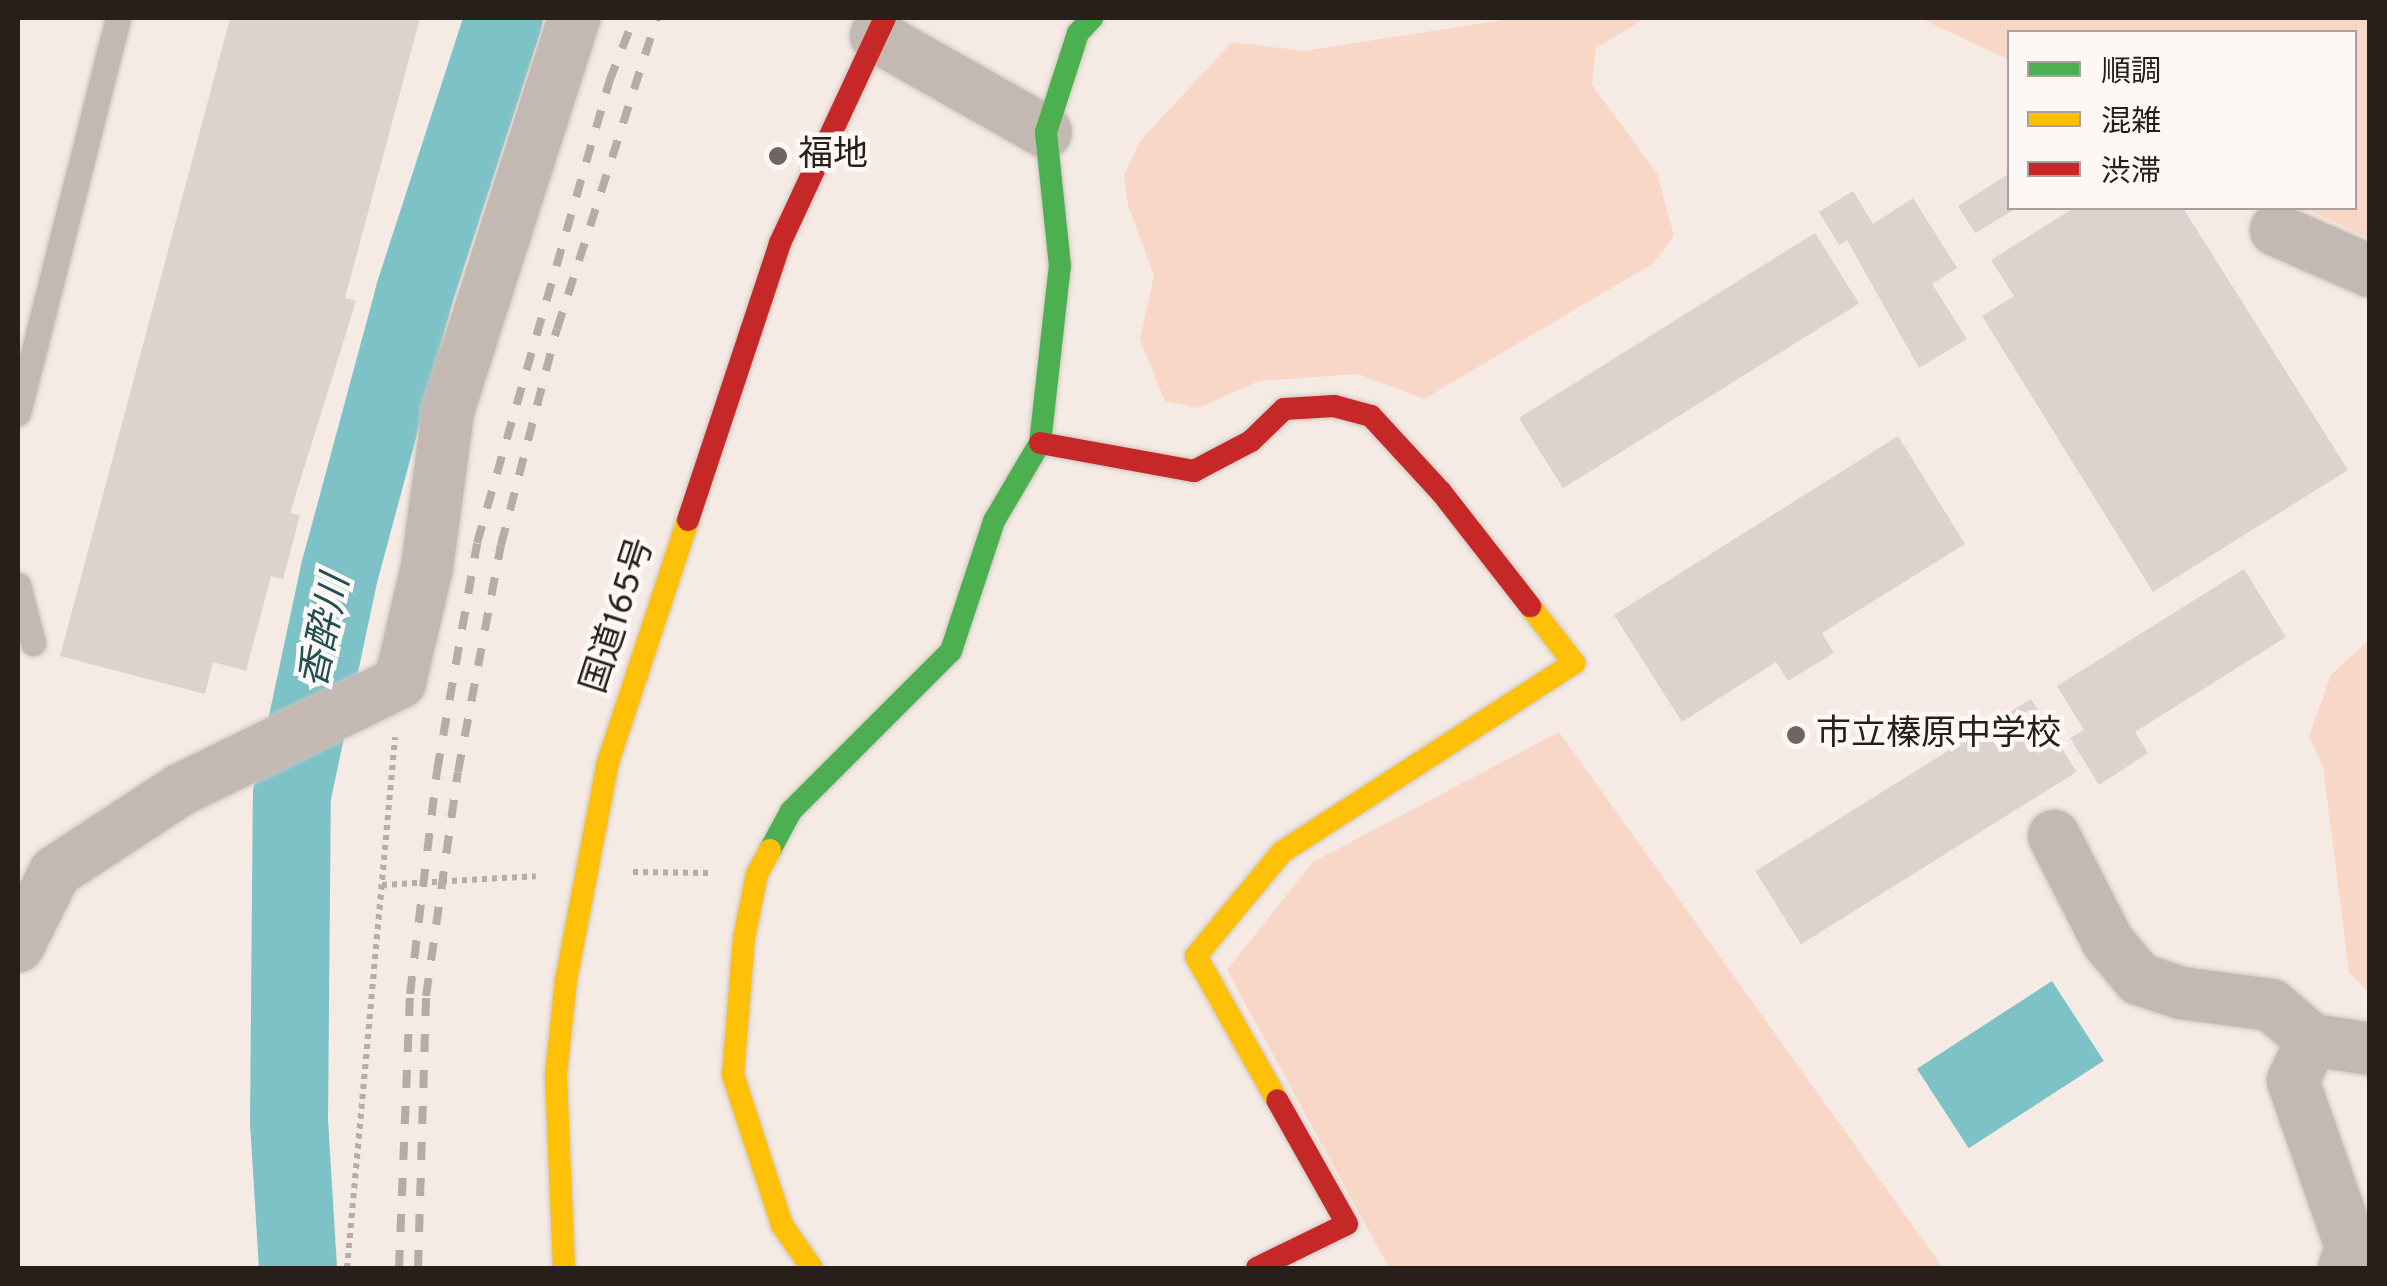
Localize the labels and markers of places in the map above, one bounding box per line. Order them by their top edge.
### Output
place label: 福地 [798,135,868,177]
marker: 福地 [767,145,789,167]
place label: 市立榛原中学校 [1816,714,2061,756]
marker: 市立榛原中学校 [1785,724,1807,746]

